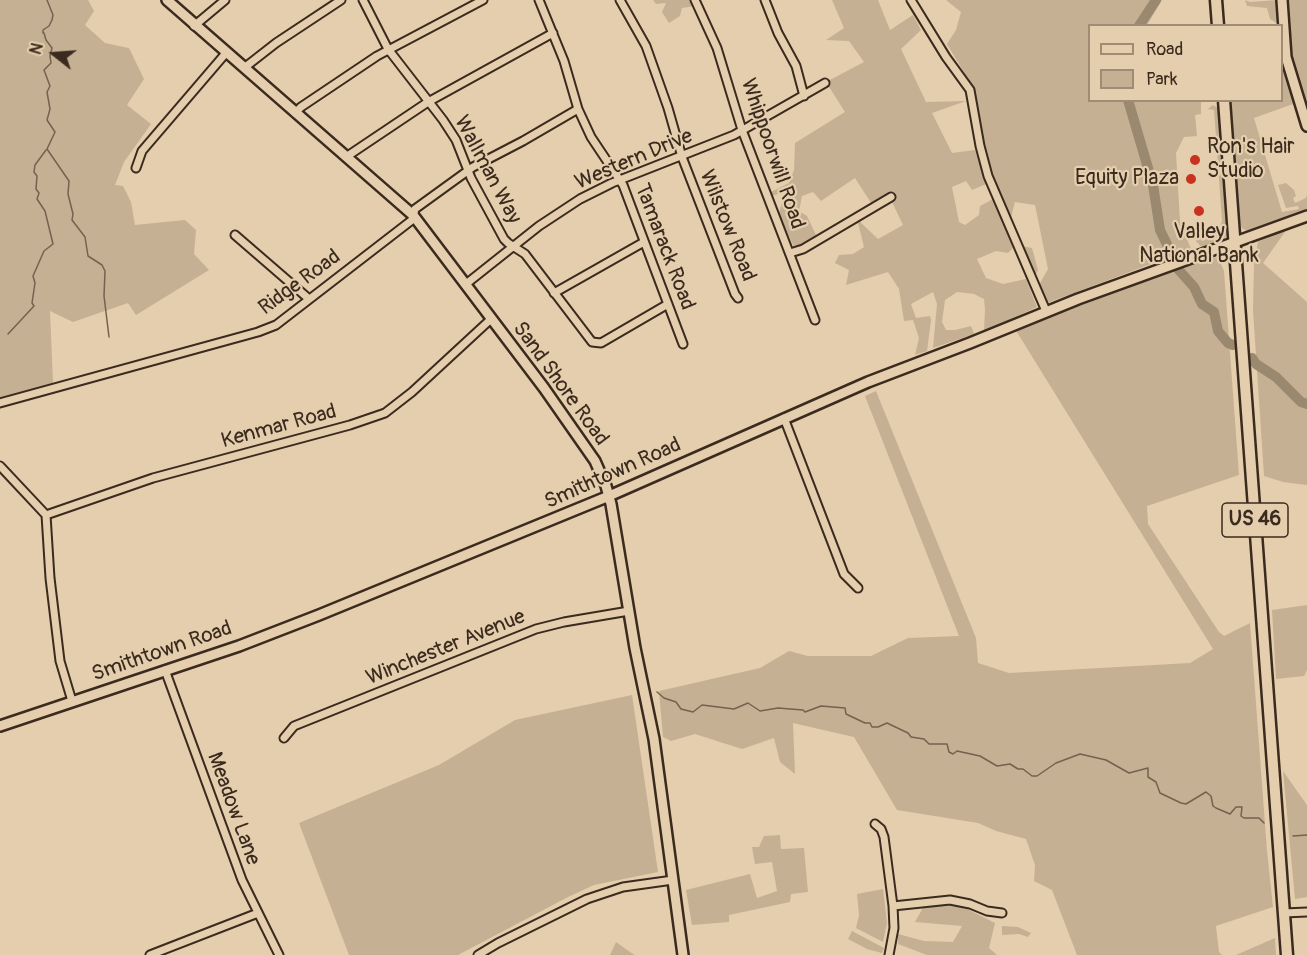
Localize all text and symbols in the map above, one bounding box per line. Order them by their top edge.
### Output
north arrow [24,24,84,84]
legend [1088,24,1283,102]
text: Road [1146,38,1183,61]
text: N [26,41,48,57]
text: Park [1146,68,1178,91]
street label: Whippoorwill Road [734,75,810,233]
street label: Wallman Way [448,112,526,228]
street label: Western Drive [571,124,697,196]
place label: Ron's Hair Studio [1207,135,1295,185]
marker: Ron's Hair Studio [1188,153,1202,167]
place label: Equity Plaza [1075,166,1179,192]
street label: Wilstow Road [693,167,761,285]
marker: Equity Plaza [1184,172,1198,186]
street label: Tamarack Road [628,180,700,314]
marker: Valley National Bank [1192,204,1206,218]
place label: Valley National Bank [1139,220,1259,270]
street label: Ridge Road [254,245,346,321]
street label: Sand Shore Road [507,317,613,451]
street label: Kenmar Road [219,400,339,454]
street label: Smithtown Road [541,433,685,515]
road number: US 46 [1222,503,1288,537]
street label: Winchester Avenue [363,605,529,691]
street label: Smithtown Road [89,616,235,688]
street label: Meadow Lane [201,749,265,869]

